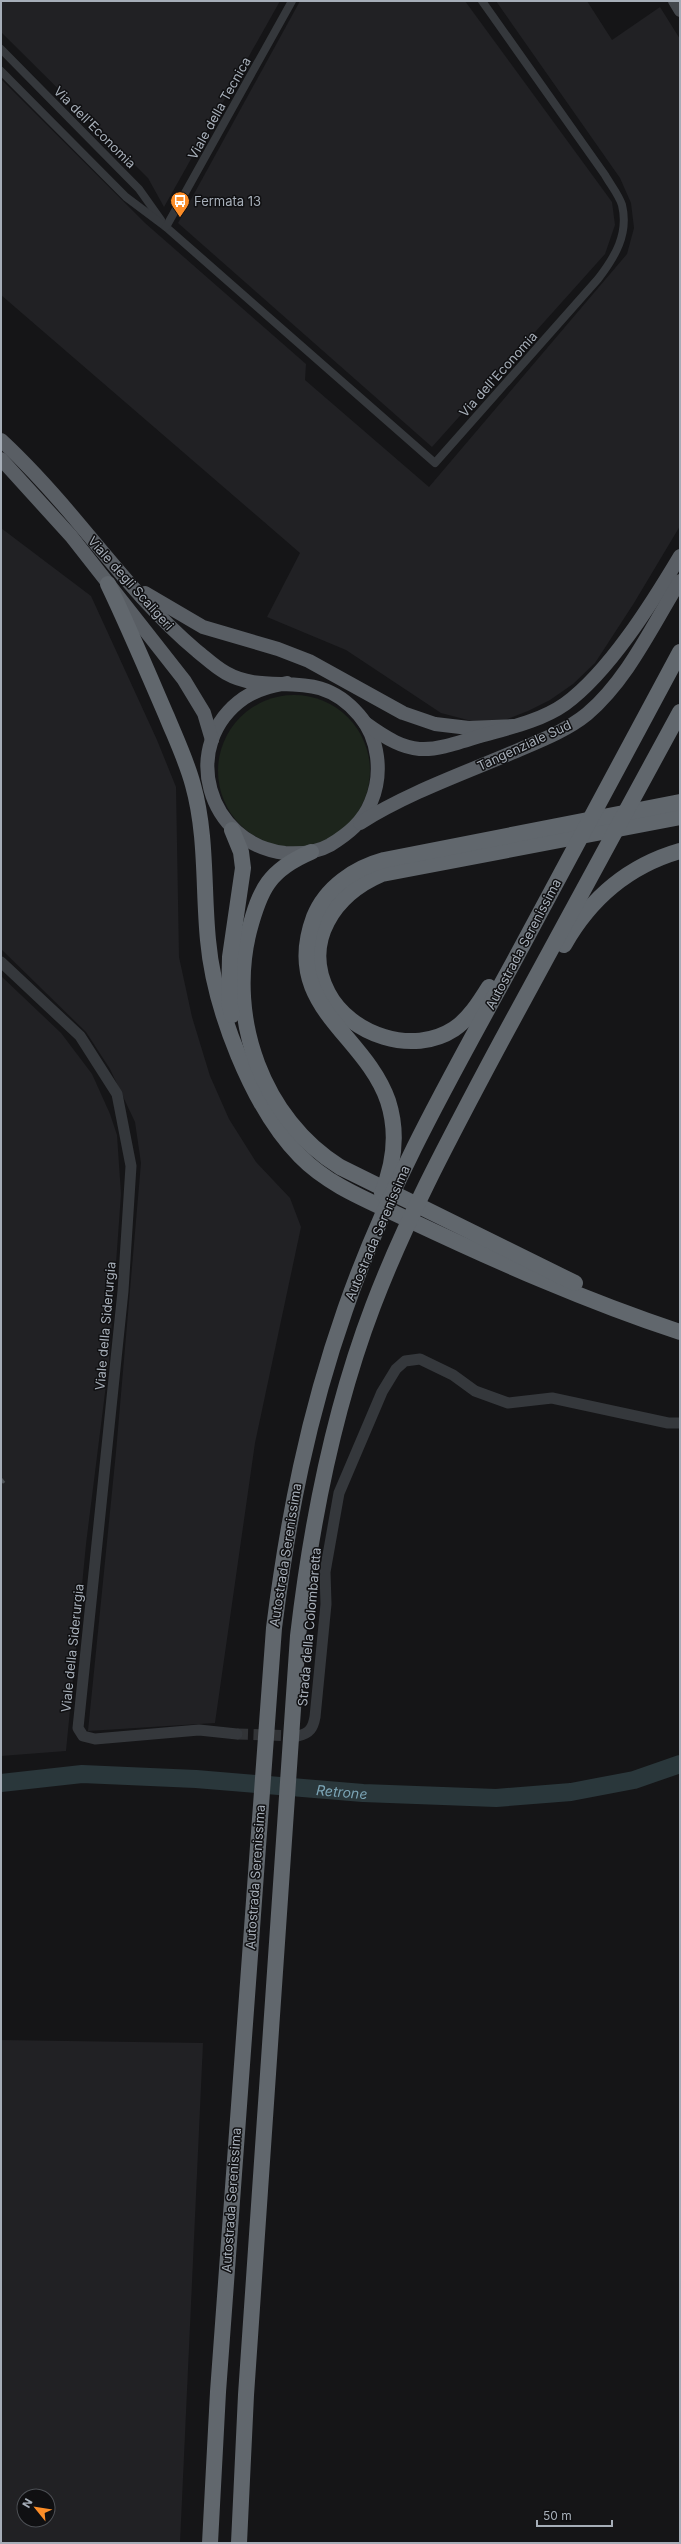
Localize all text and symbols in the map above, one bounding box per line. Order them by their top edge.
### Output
street label: Viale della Tecnica [184,54,254,162]
street label: Via dell'Economia [51,83,139,171]
bus stop icon: Fermata 13 [169,190,191,218]
place label: Fermata 13 [194,193,261,209]
street label: Via dell'Economia [456,328,540,420]
street label: Viale degli Scaligeri [85,533,177,633]
street label: Tangenziale Sud [475,716,573,774]
street label: Autostrada Serenissima [482,876,564,1012]
street label: Autostrada Serenissima [341,1163,413,1303]
street label: Viale della Siderurgia [91,1261,119,1391]
street label: Autostrada Serenissima [266,1482,304,1628]
street label: Strada della Colombaretta [294,1547,324,1707]
street label: Viale della Siderurgia [57,1583,87,1713]
water label: Retrone [316,1781,368,1802]
street label: Autostrada Serenissima [242,1804,268,1950]
street label: Autostrada Serenissima [218,2127,244,2273]
north arrow [16,2488,56,2528]
text: N [19,2496,35,2510]
scale bar [537,2502,612,2528]
text: 50 m [543,2508,572,2523]

